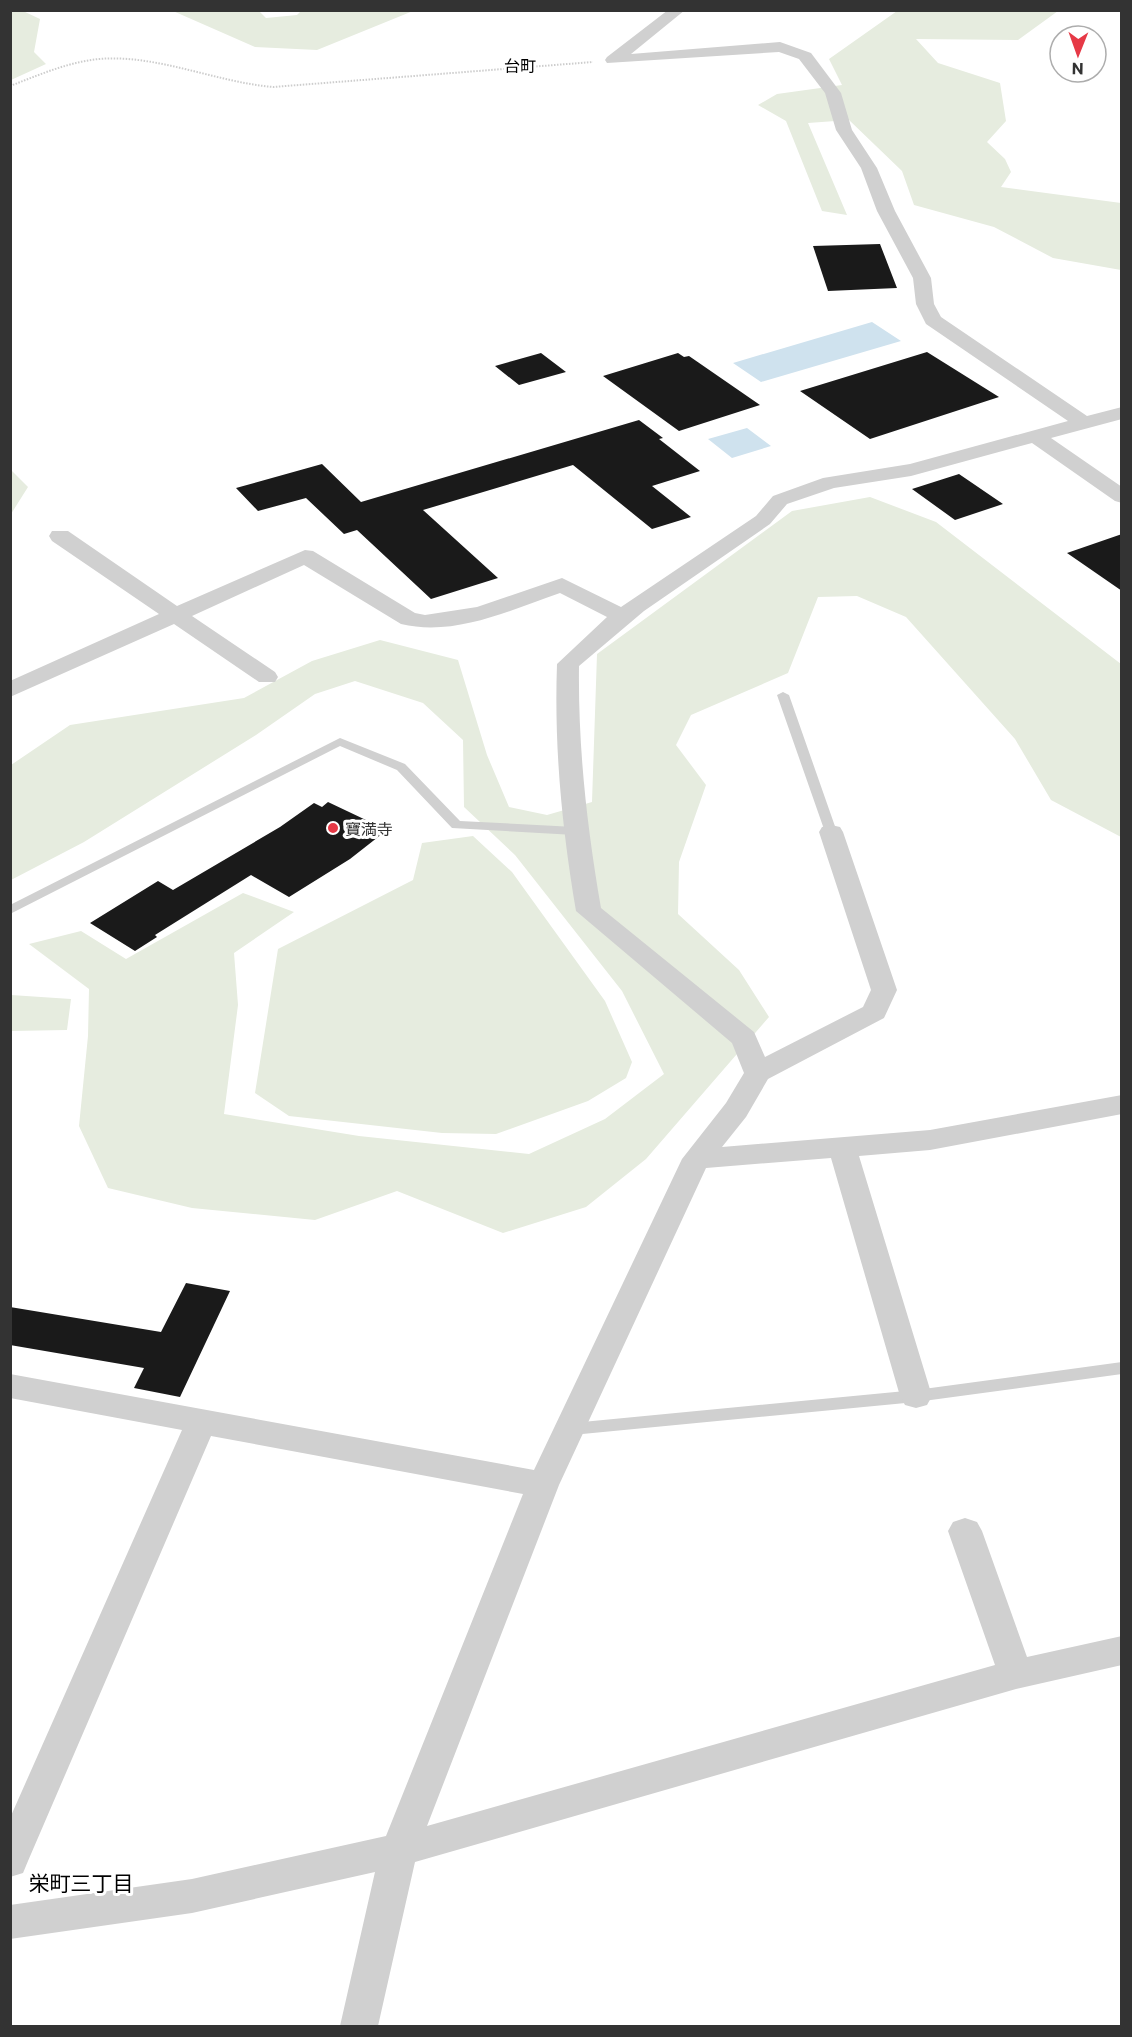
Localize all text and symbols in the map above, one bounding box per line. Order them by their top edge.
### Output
north arrow [1048,24,1108,84]
district label: 台町 [504,56,536,75]
text: N [1072,60,1084,79]
place label: 寶満寺 [345,819,393,838]
marker: 寶満寺 [326,821,340,835]
district label: 栄町三丁目 [29,1870,134,1895]

